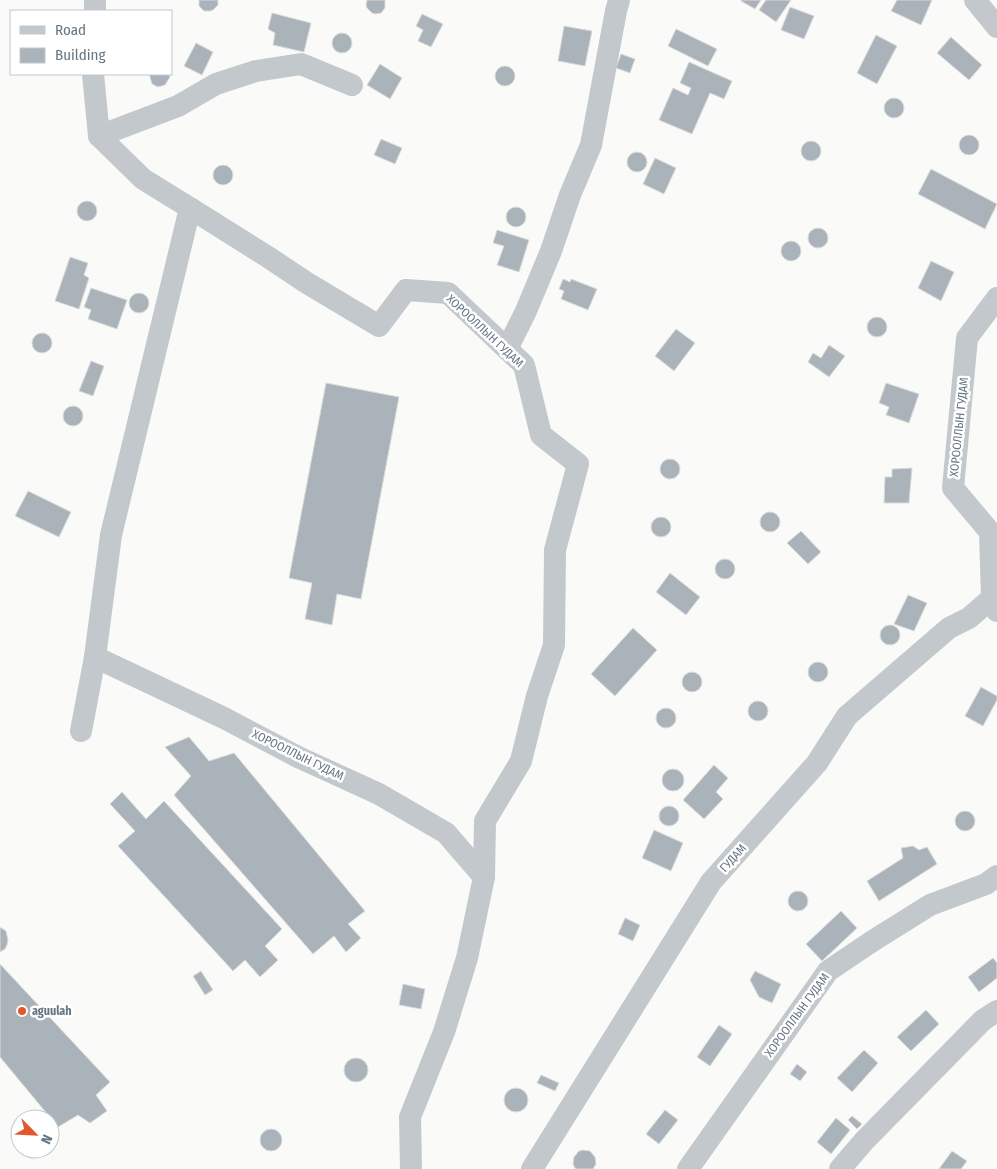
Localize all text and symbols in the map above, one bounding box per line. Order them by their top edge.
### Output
legend [10,10,172,75]
text: Road [55,21,86,39]
text: Building [55,46,106,64]
street label: ХОРООЛЛЫН ГУДАМ [444,292,526,370]
street label: ХОРООЛЛЫН ГУДАМ [947,377,971,477]
street label: ХОРООЛЛЫН ГУДАМ [250,727,346,783]
street label: ГУДАМ [717,841,749,875]
street label: ХОРООЛЛЫН ГУДАМ [762,970,832,1060]
place label: aguulah [32,1004,72,1018]
marker: aguulah [16,1005,28,1017]
north arrow [10,1109,60,1159]
text: N [37,1132,56,1146]

